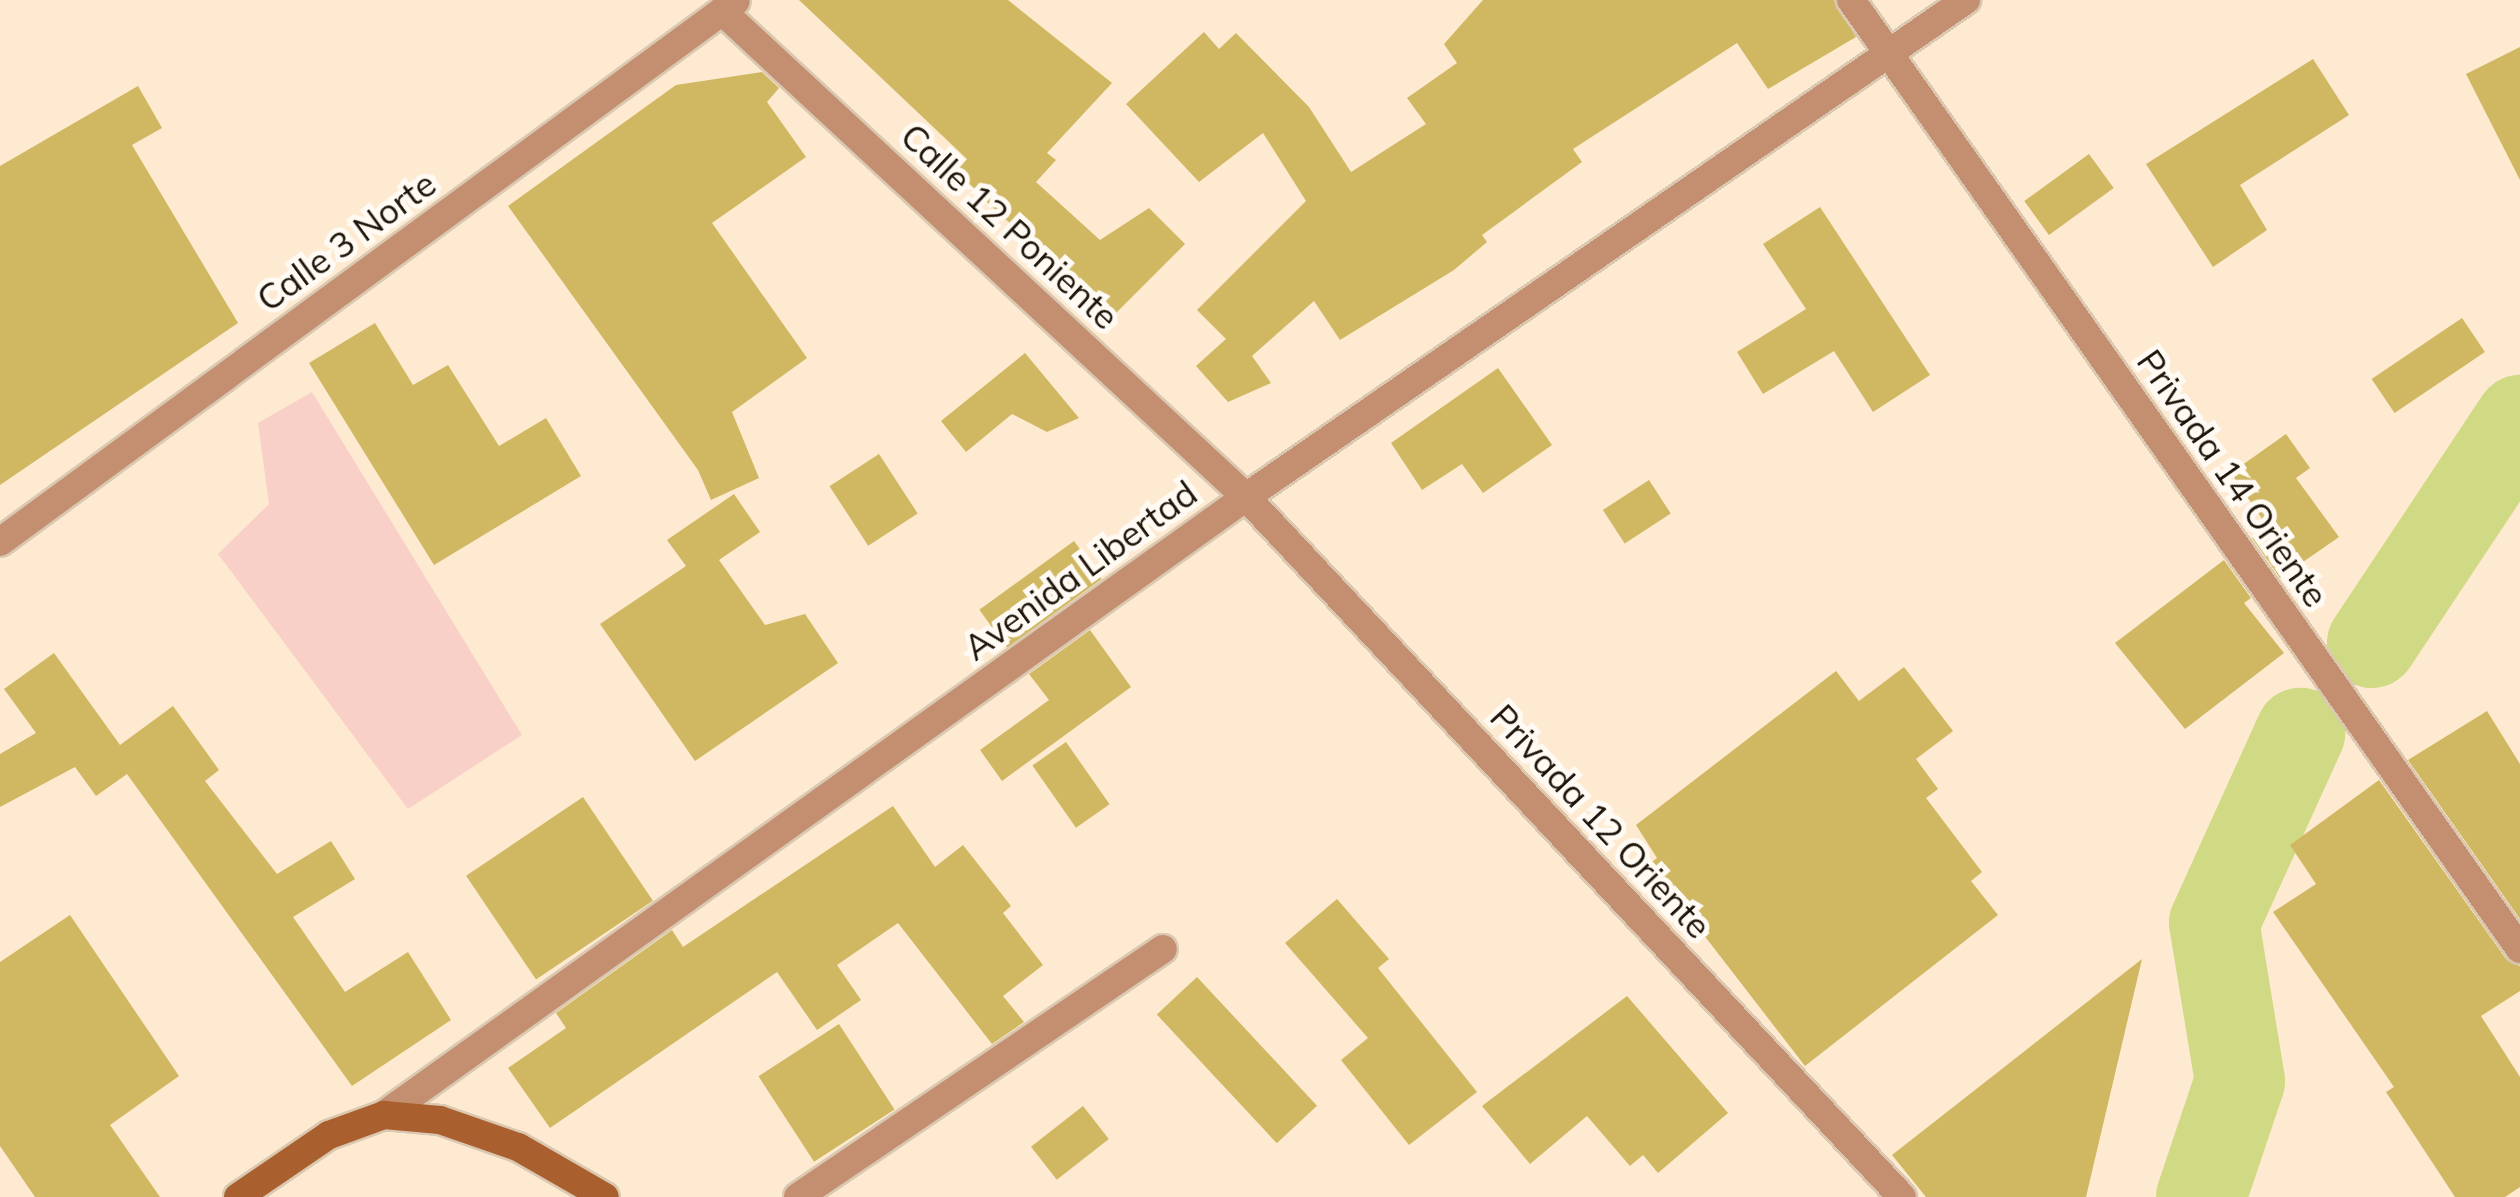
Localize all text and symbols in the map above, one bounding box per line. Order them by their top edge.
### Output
street label: Calle 12 Poniente [893,115,1127,337]
street label: Calle 3 Norte [249,162,443,320]
street label: Privada 14 Oriente [2129,342,2337,614]
street label: Avenida Libertad [955,471,1205,669]
street label: Privada 12 Oriente [1482,696,1720,946]

